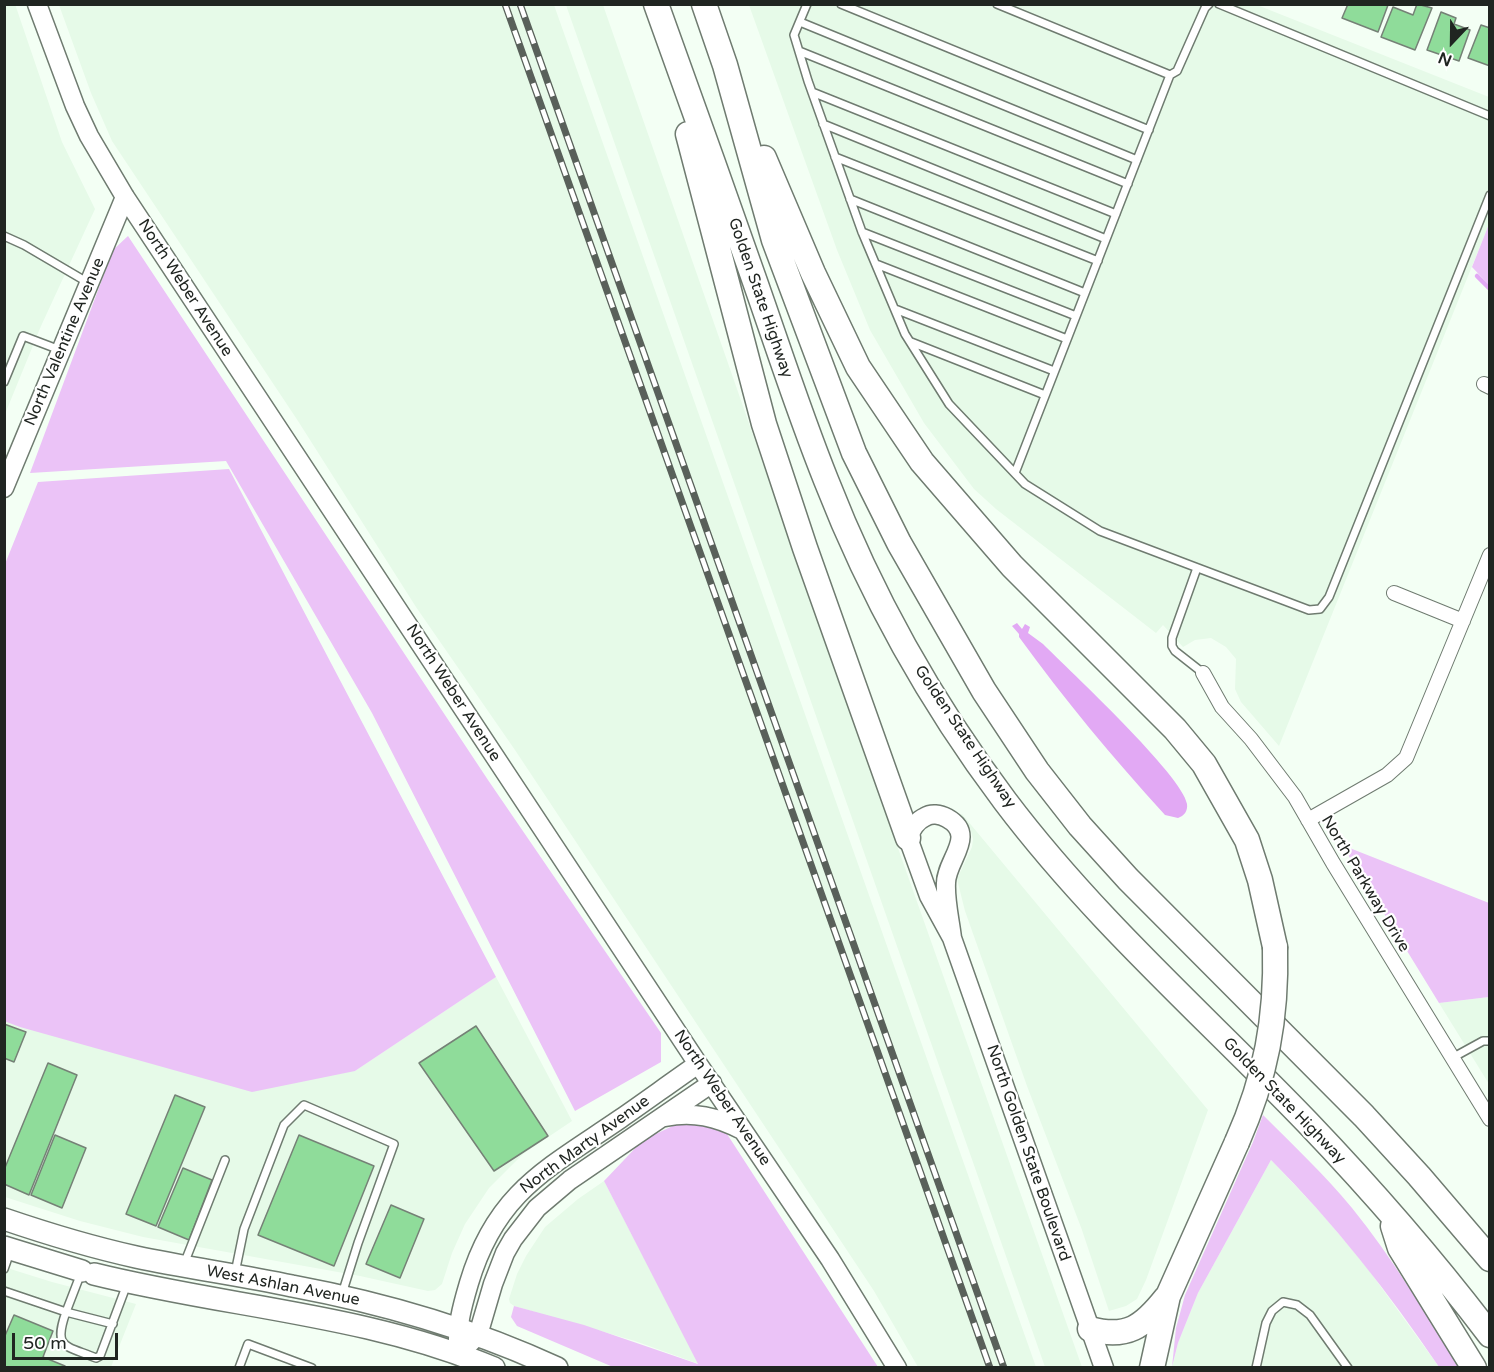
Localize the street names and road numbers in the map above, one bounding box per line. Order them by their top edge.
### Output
street label: Golden State Highway [724,215,796,381]
street label: North Weber Avenue [133,216,237,360]
street label: North Valentine Avenue [21,255,109,429]
street label: North Weber Avenue [401,621,505,765]
street label: Golden State Highway [910,662,1020,812]
street label: North Parkway Drive [1317,812,1413,956]
street label: North Weber Avenue [669,1026,775,1170]
street label: Golden State Highway [1219,1034,1349,1168]
street label: North Golden State Boulevard [982,1042,1074,1264]
street label: North Marty Avenue [517,1092,653,1198]
street label: West Ashlan Avenue [205,1262,361,1310]

